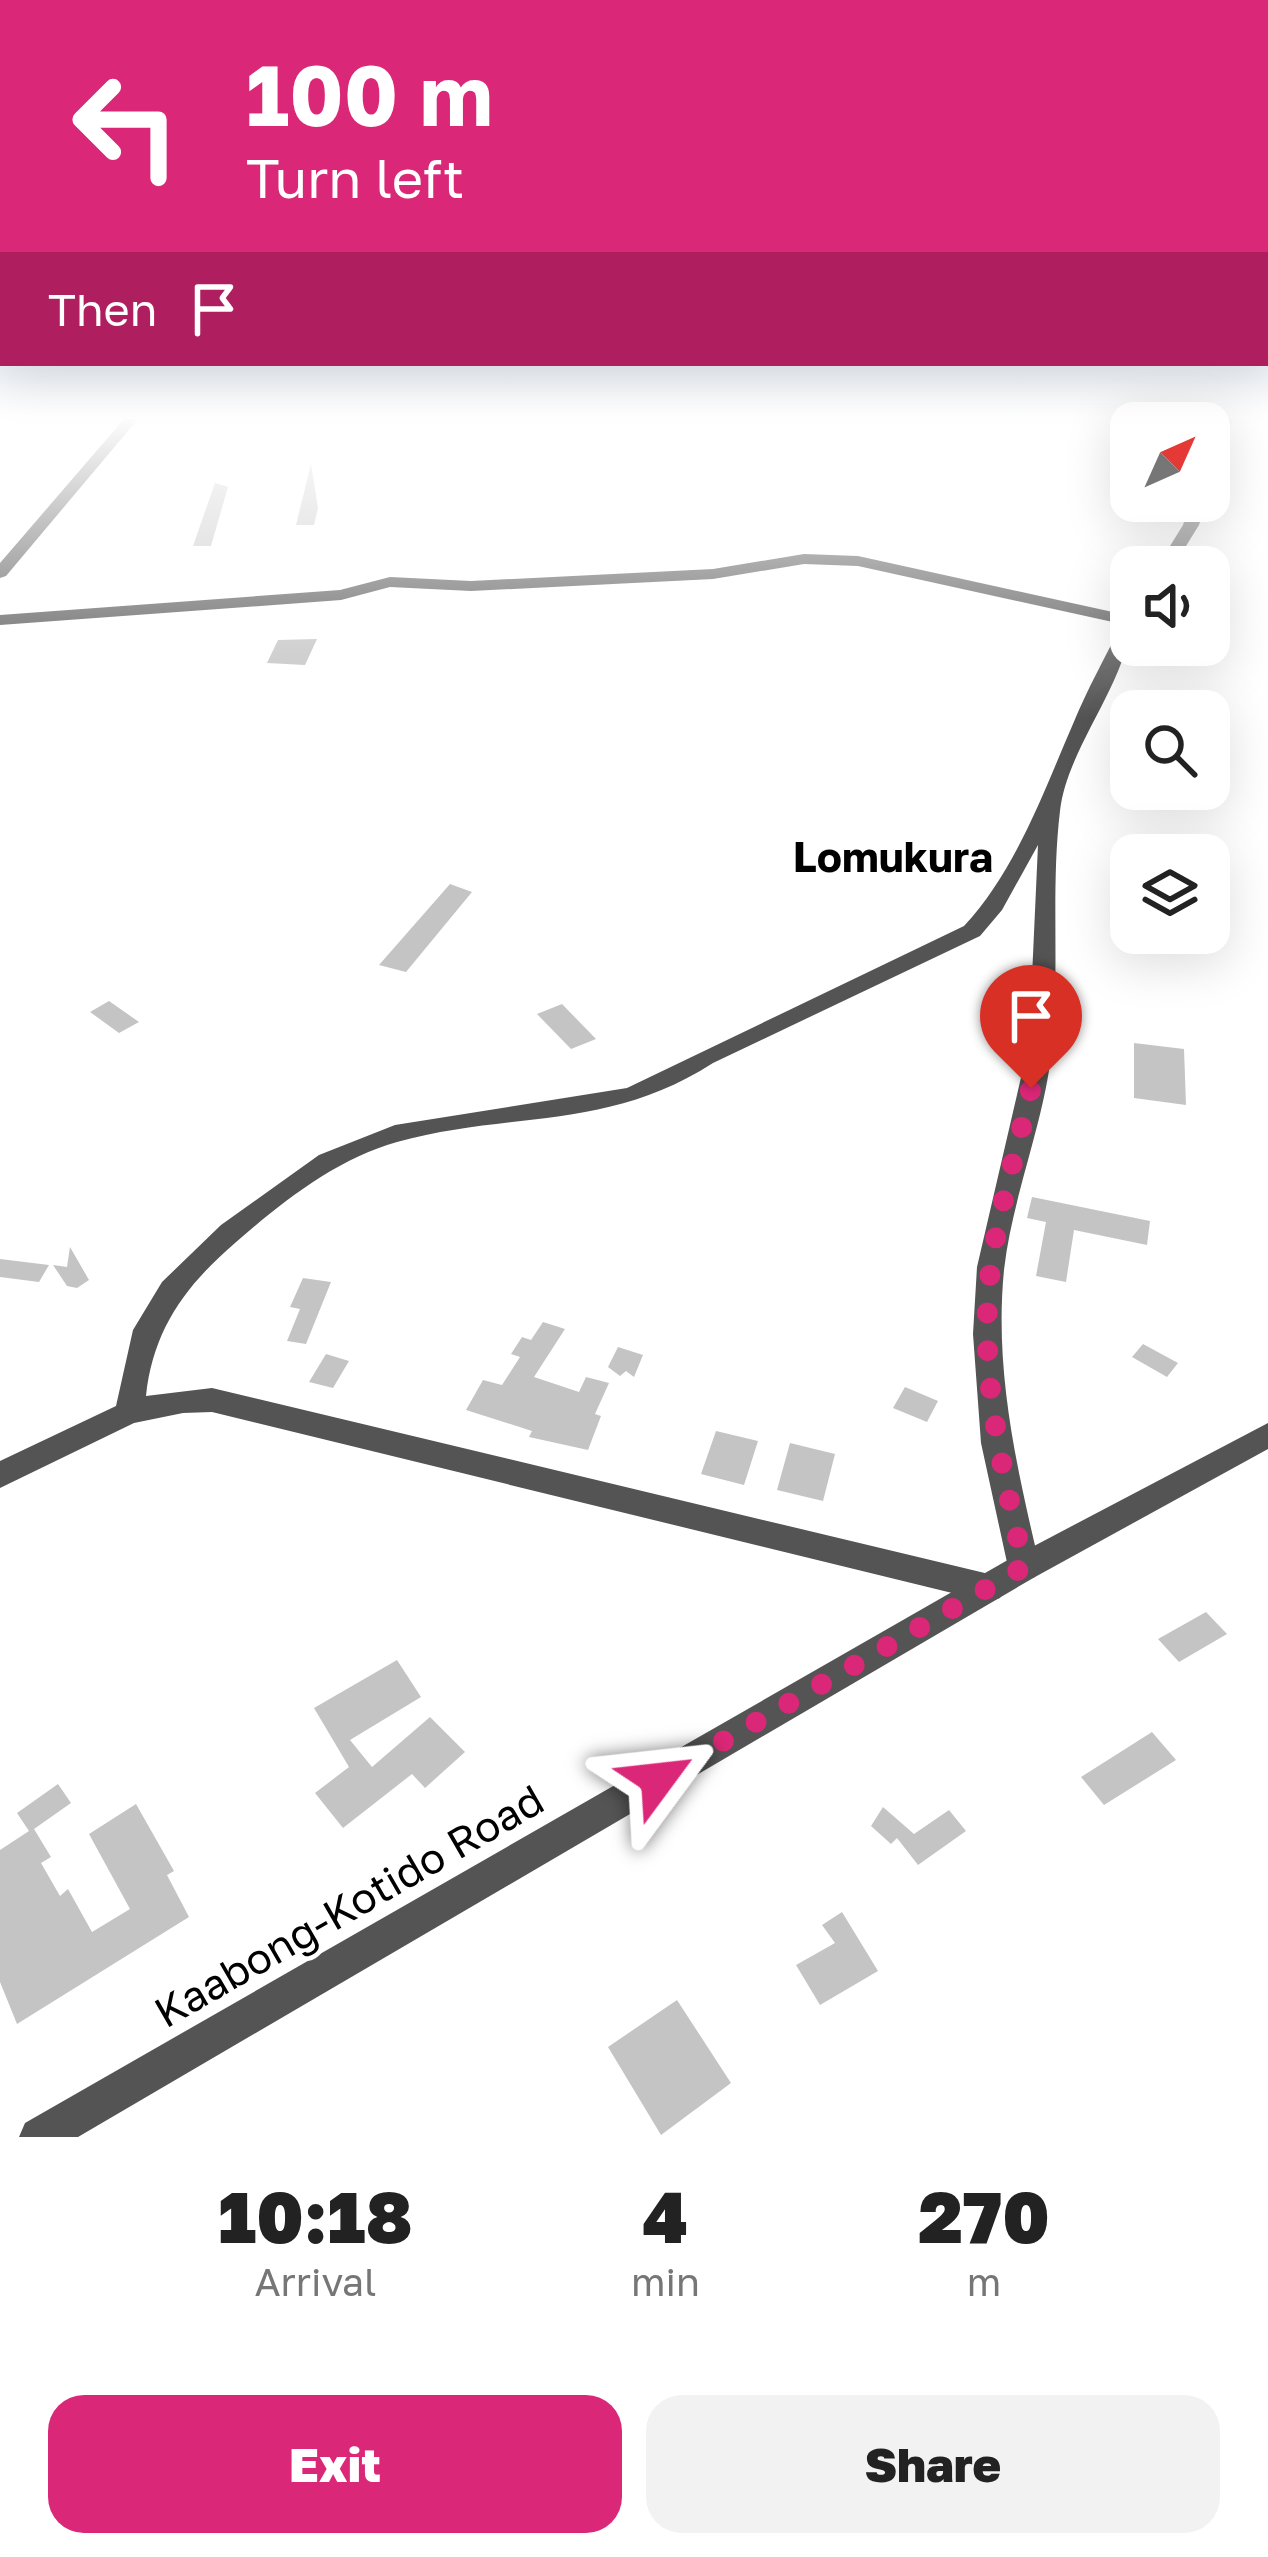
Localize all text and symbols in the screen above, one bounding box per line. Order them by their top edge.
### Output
text: 100 m [246,44,493,144]
icon: left [48,48,204,204]
text: Turn left [246,145,464,210]
icon: arrive [181,276,247,342]
text: Then [48,282,157,336]
north arrow [1110,402,1230,522]
map controls [1110,402,1230,954]
button: sound [1110,546,1230,666]
button: search [1110,690,1230,810]
district label: Lomukura [793,831,993,881]
button: layers [1110,834,1230,954]
pin [980,965,1082,1088]
icon: arrive [998,983,1064,1049]
position arrow [595,1716,721,1842]
street label: Kaabong-Kotido Road [145,1773,552,2037]
text: 10:18 [218,2172,413,2259]
text: 4 [643,2172,688,2259]
text: 270 [918,2172,1050,2259]
text: Arrival [254,2258,377,2305]
text: min [631,2258,700,2305]
text: m [967,2258,1001,2305]
button: Exit [48,2395,622,2533]
button: Share [646,2395,1220,2533]

